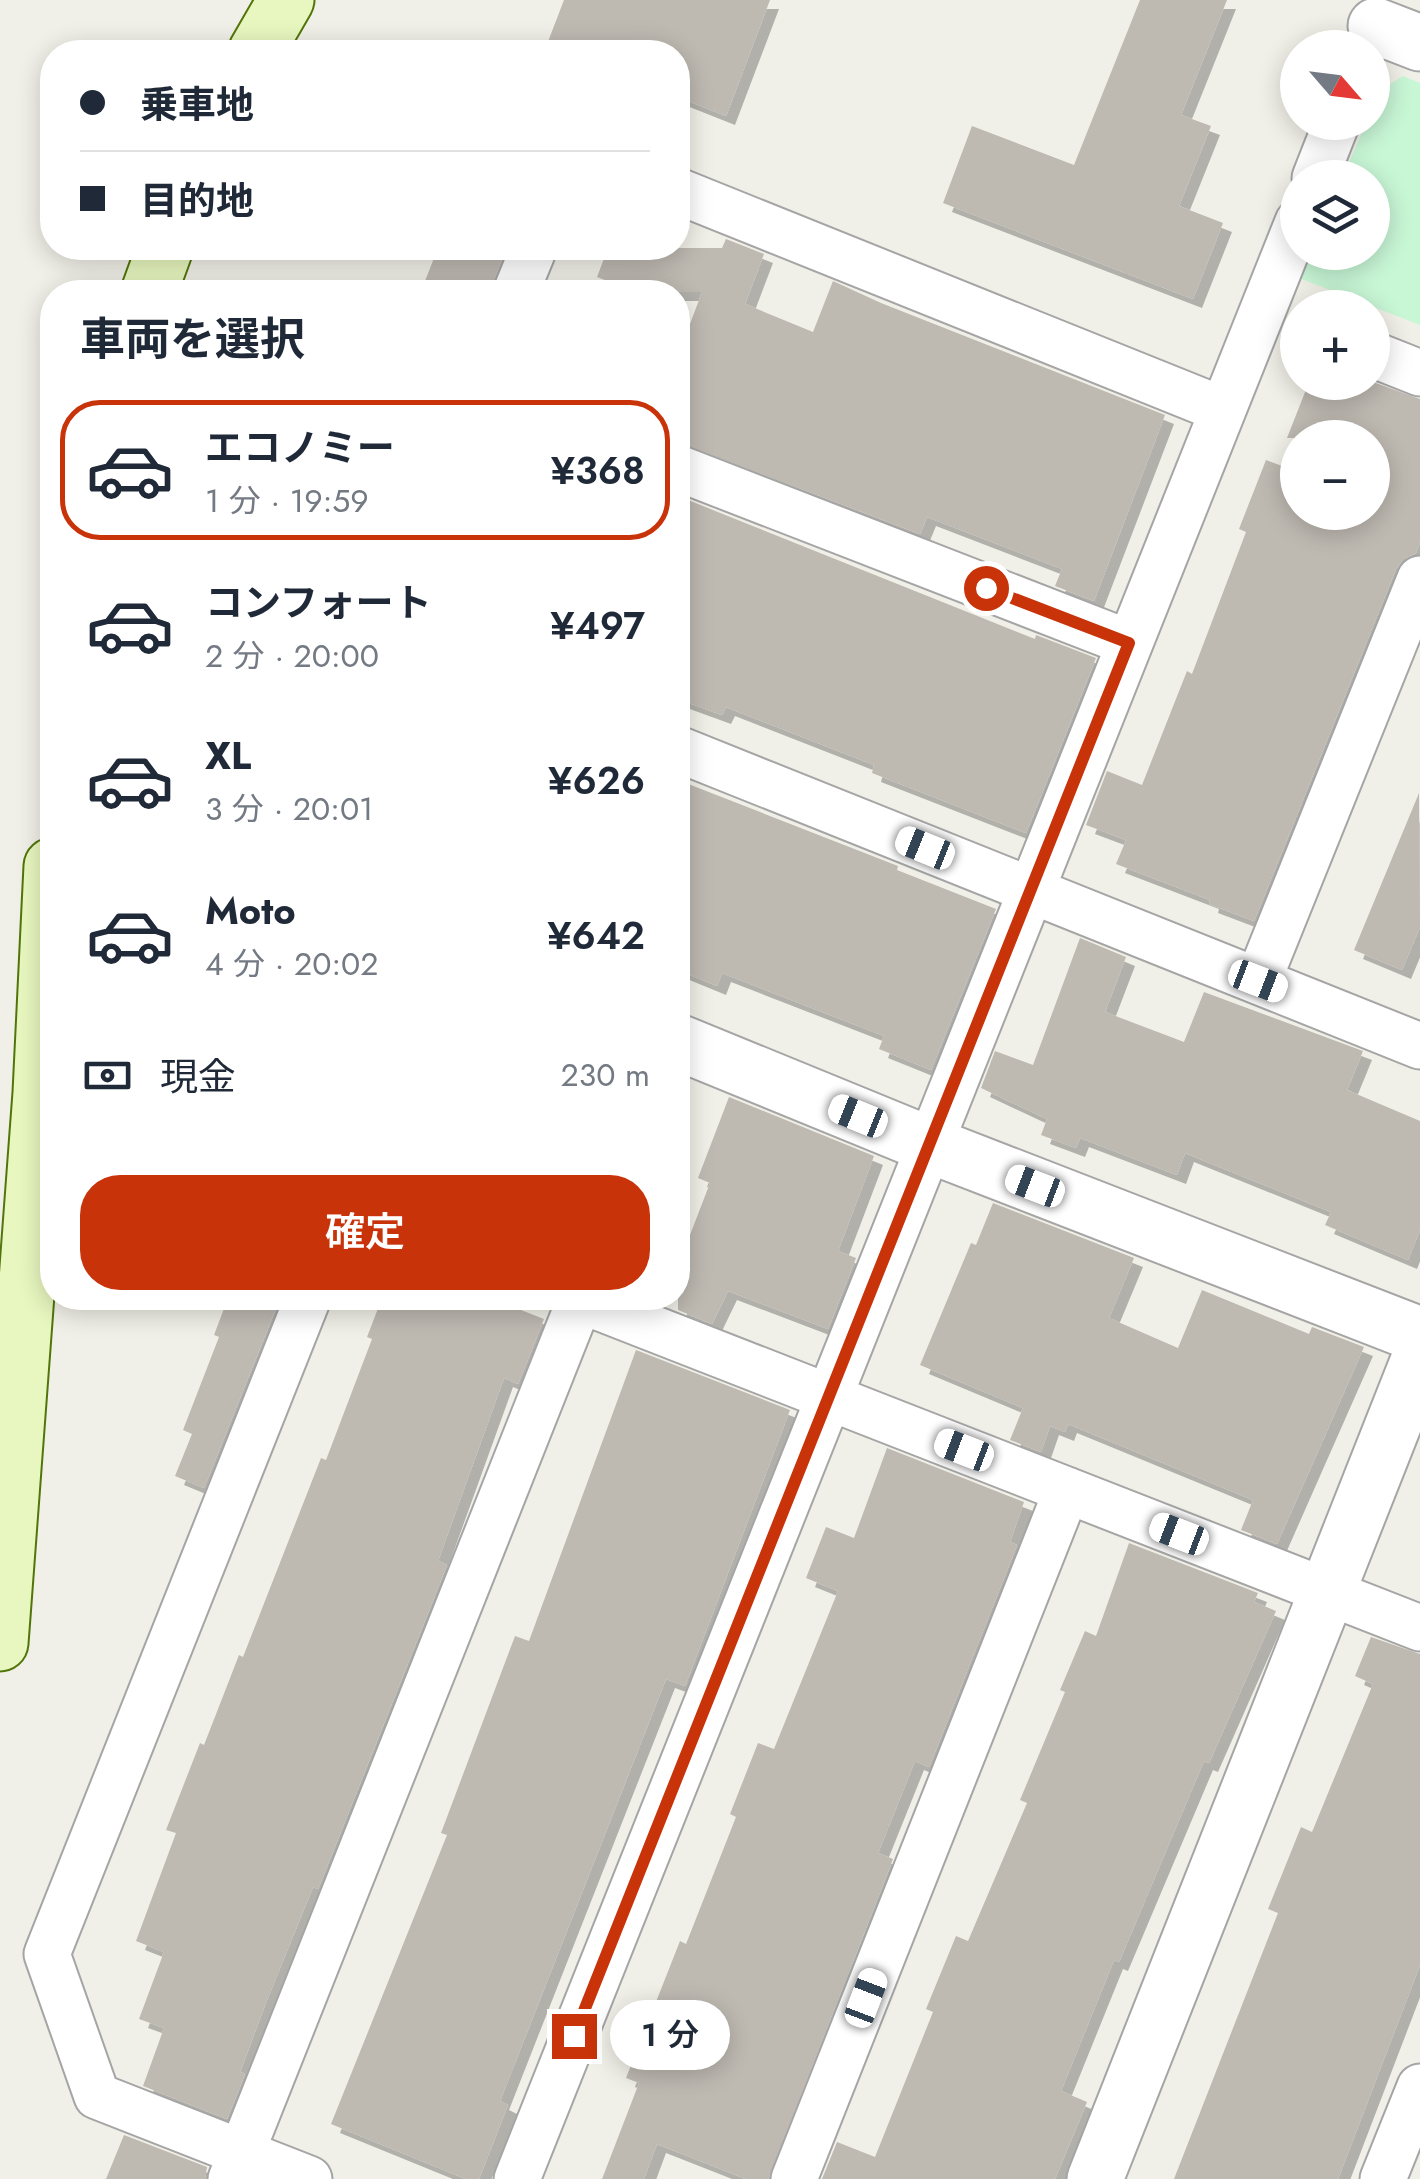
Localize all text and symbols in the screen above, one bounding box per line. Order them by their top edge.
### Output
north arrow [1280,30,1390,140]
map controls [1280,30,1390,530]
text: 乗車地 [140,77,254,132]
button: layers [1280,160,1390,270]
text: 目的地 [140,173,254,228]
button: + [1280,290,1390,400]
text: 車両を選択 [80,307,305,372]
text: エコノミー [205,420,395,475]
button: − [1280,420,1390,530]
icon: car [85,425,175,515]
text: ¥368 [551,443,645,498]
text: 1 分 · 19:59 [205,478,369,524]
route start [964,566,1009,611]
text: コンフォート [205,575,432,630]
icon: car [85,580,175,670]
text: ¥497 [550,598,645,653]
text: 2 分 · 20:00 [205,633,379,679]
text: XL [205,728,251,783]
icon: car [85,735,175,825]
text: ¥626 [548,753,645,808]
text: 3 分 · 20:01 [205,786,373,832]
car [892,823,958,873]
text: Moto [205,883,296,938]
icon: car [85,890,175,980]
text: ¥642 [547,908,645,963]
text: 4 分 · 20:02 [205,941,378,987]
car [1225,956,1291,1006]
icon: cash [80,1048,135,1103]
text: 現金 [160,1049,236,1104]
text: 230 m [561,1052,650,1098]
car [825,1091,891,1141]
car [1002,1161,1068,1211]
button: 確定 [80,1175,650,1290]
car [931,1425,997,1475]
car [1146,1509,1212,1559]
car [841,1965,891,2031]
callout: 1 分 [609,2001,729,2071]
text: 1 分 [641,2012,699,2058]
route end [552,2014,597,2059]

